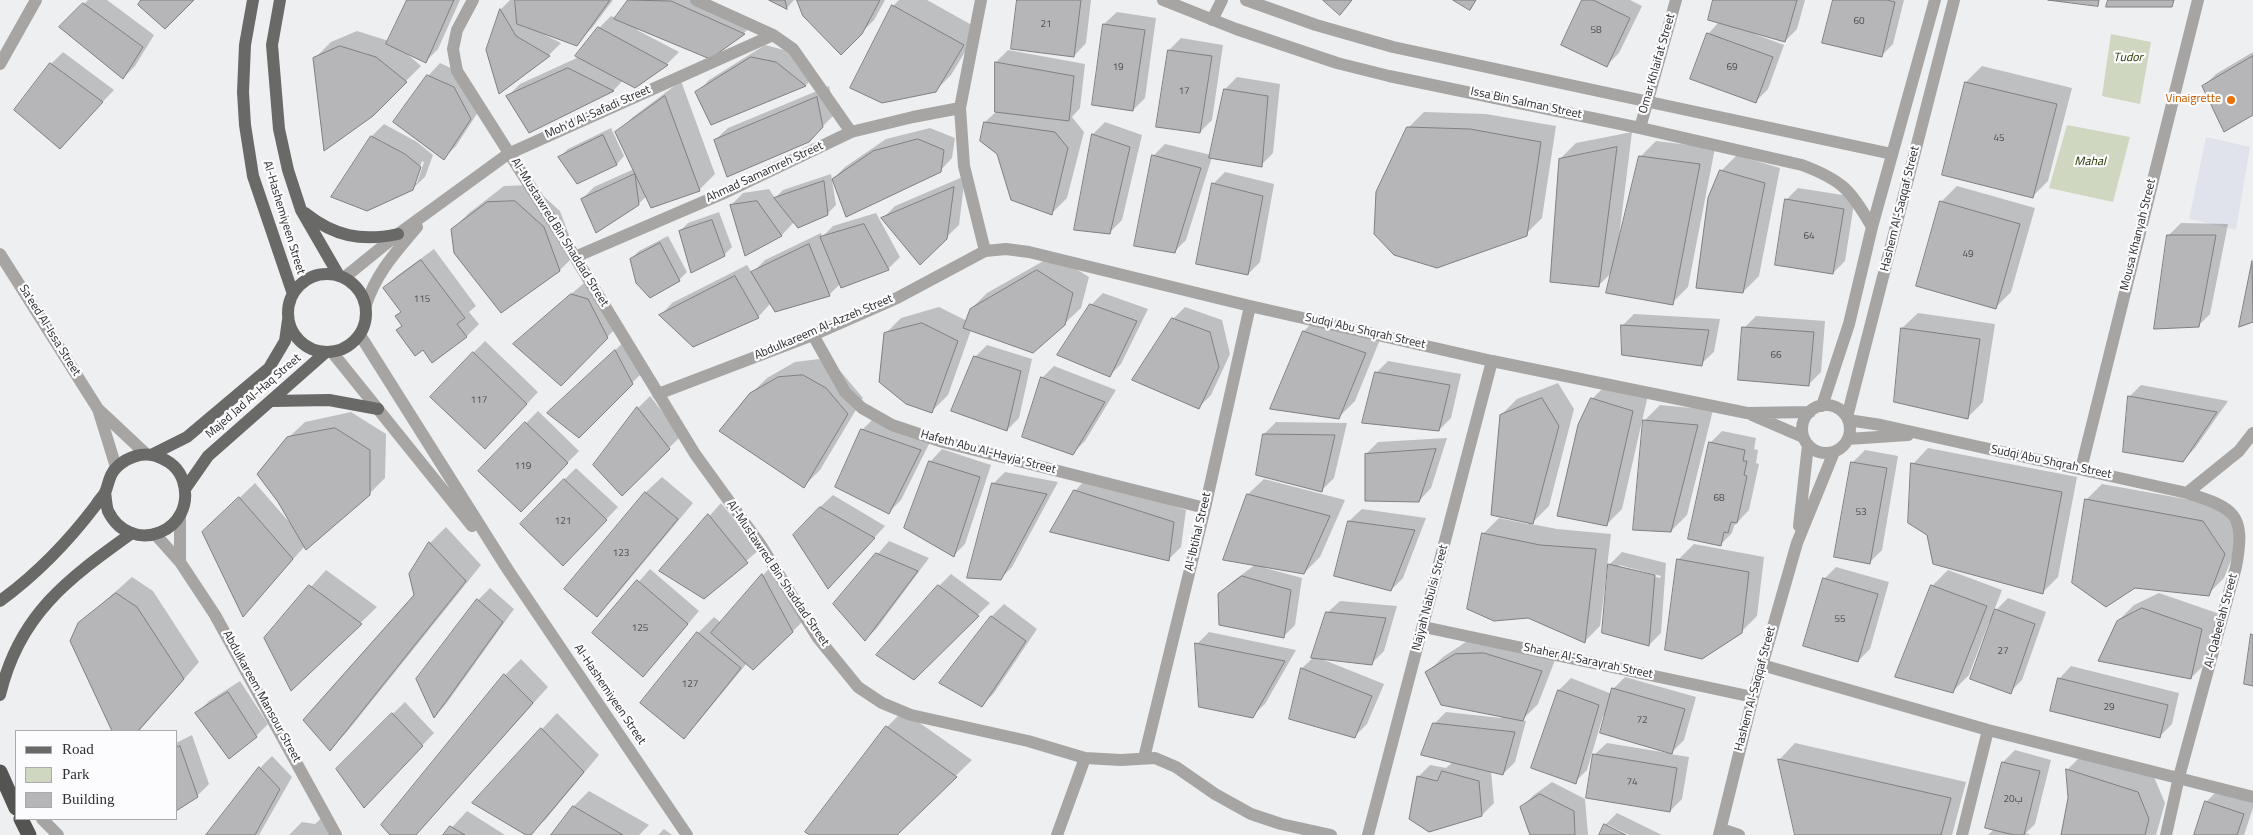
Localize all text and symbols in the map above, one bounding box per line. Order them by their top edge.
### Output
street label: Omar Khlaifat Street [1637,12,1679,116]
house number: 60 [1853,16,1865,28]
house number: 21 [1040,19,1052,31]
house number: 58 [1590,25,1602,37]
park label: Tudor [2113,52,2143,66]
house number: 19 [1112,62,1124,74]
house number: 69 [1726,62,1738,74]
street label: Moh’d Al-Safadi Street [543,83,653,143]
street label: Issa Bin Salman Street [1469,85,1583,123]
house number: 17 [1178,86,1190,98]
place label: Vinaigrette [2165,93,2221,107]
marker: Vinaigrette [2225,94,2237,106]
house number: 45 [1993,133,2005,145]
street label: Ahmad Samamreh Street [704,140,826,206]
street label: Hashem Al-Saqqaf Street [1878,145,1924,273]
street label: Al-Mustawred Bin Shaddad Street [507,156,611,310]
park label: Mahal [2074,156,2106,170]
street label: Al-Hashemiyeen Street [259,159,307,277]
street label: Mousa Khanyah Street [2118,178,2160,292]
house number: 64 [1803,231,1815,243]
house number: 49 [1962,249,1974,261]
street label: Sa'eed Al-Issa Street [15,283,83,379]
street label: Abdulkareem Al-Azzeh Street [753,292,895,364]
house number: 115 [414,294,430,306]
street label: Sudqi Abu Shqrah Street [1304,311,1426,353]
house number: 66 [1770,350,1782,362]
street label: Majed Jad Al-Haq Street [203,352,305,442]
house number: 117 [471,395,487,407]
street label: Hafeth Abu Al-Hayja' Street [919,428,1057,478]
street label: Sudqi Abu Shqrah Street [1989,443,2113,483]
house number: 119 [515,461,531,473]
street label: Al-Ibtihal Street [1183,491,1215,573]
house number: 68 [1713,493,1725,505]
street label: Al-Mustawred Bin Shaddad Street [723,498,831,650]
house number: 53 [1855,507,1867,519]
house number: 121 [555,516,571,528]
street label: Najyah Nabulsi Street [1410,543,1452,653]
house number: 123 [613,548,629,560]
street label: Al-Qabeelah Street [2203,573,2241,669]
house number: 55 [1834,614,1846,626]
house number: 125 [632,623,648,635]
street label: Hashem Al-Saqqaf Street [1732,625,1780,753]
street label: Abdulkareem Mansour Street [219,629,303,765]
street label: Shaher Al-Sarayrah Street [1522,641,1654,683]
street label: Al-Hashemiyeen Street [570,642,648,748]
house number: 27 [1997,646,2009,658]
house number: 127 [682,679,698,691]
house number: 29 [2103,702,2115,714]
house number: 72 [1636,715,1648,727]
legend [15,730,178,820]
text: Road [62,741,94,757]
text: Park [62,766,90,782]
house number: 74 [1626,777,1638,789]
text: Building [62,791,115,807]
house number: ب20 [2003,794,2023,806]

